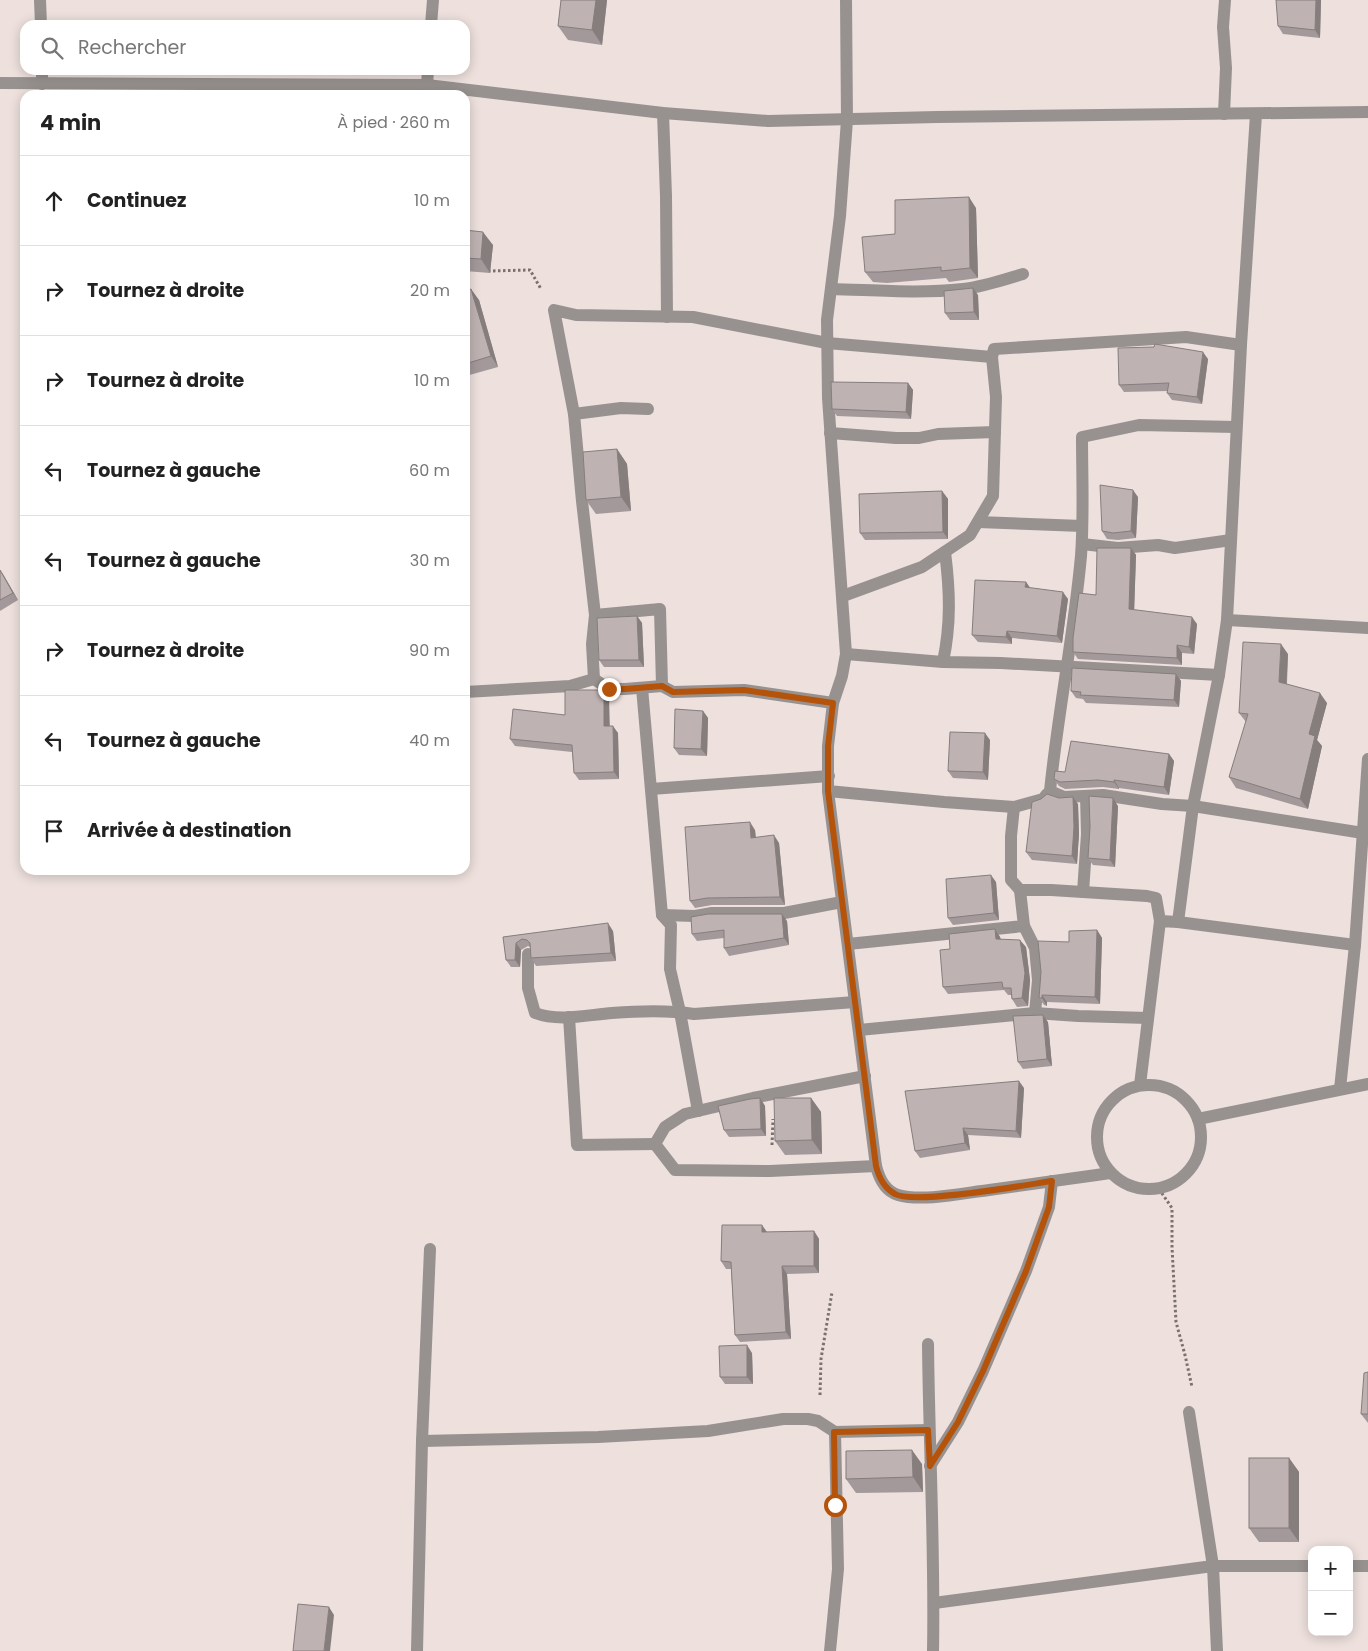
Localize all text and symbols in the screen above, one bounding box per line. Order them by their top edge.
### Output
search box [20,20,470,75]
icon: search [38,34,66,62]
text: Rechercher [78,34,186,61]
text: 4 min [40,108,101,137]
text: À pied · 260 m [337,111,450,134]
icon: ahead [40,187,68,215]
text: Continuez [87,187,186,214]
text: 10 m [414,189,450,212]
icon: right [40,277,68,305]
text: Tournez à droite [87,277,244,304]
text: 20 m [410,279,450,302]
icon: right [40,367,68,395]
text: Tournez à droite [87,367,244,394]
text: 10 m [414,369,450,392]
icon: left [40,457,68,485]
text: Tournez à gauche [87,457,261,484]
text: 60 m [409,459,450,482]
icon: left [40,547,68,575]
text: Tournez à gauche [87,547,261,574]
text: 30 m [410,549,450,572]
icon: right [40,637,68,665]
text: Tournez à droite [87,637,244,664]
text: 90 m [409,639,450,662]
route end [598,678,621,701]
icon: left [40,727,68,755]
text: Tournez à gauche [87,727,261,754]
text: 40 m [409,729,450,752]
icon: arrive [40,817,68,845]
text: Arrivée à destination [87,817,292,844]
route start [824,1494,847,1517]
map controls [1308,1546,1353,1636]
button: + [1308,1546,1353,1591]
button: − [1308,1591,1353,1636]

